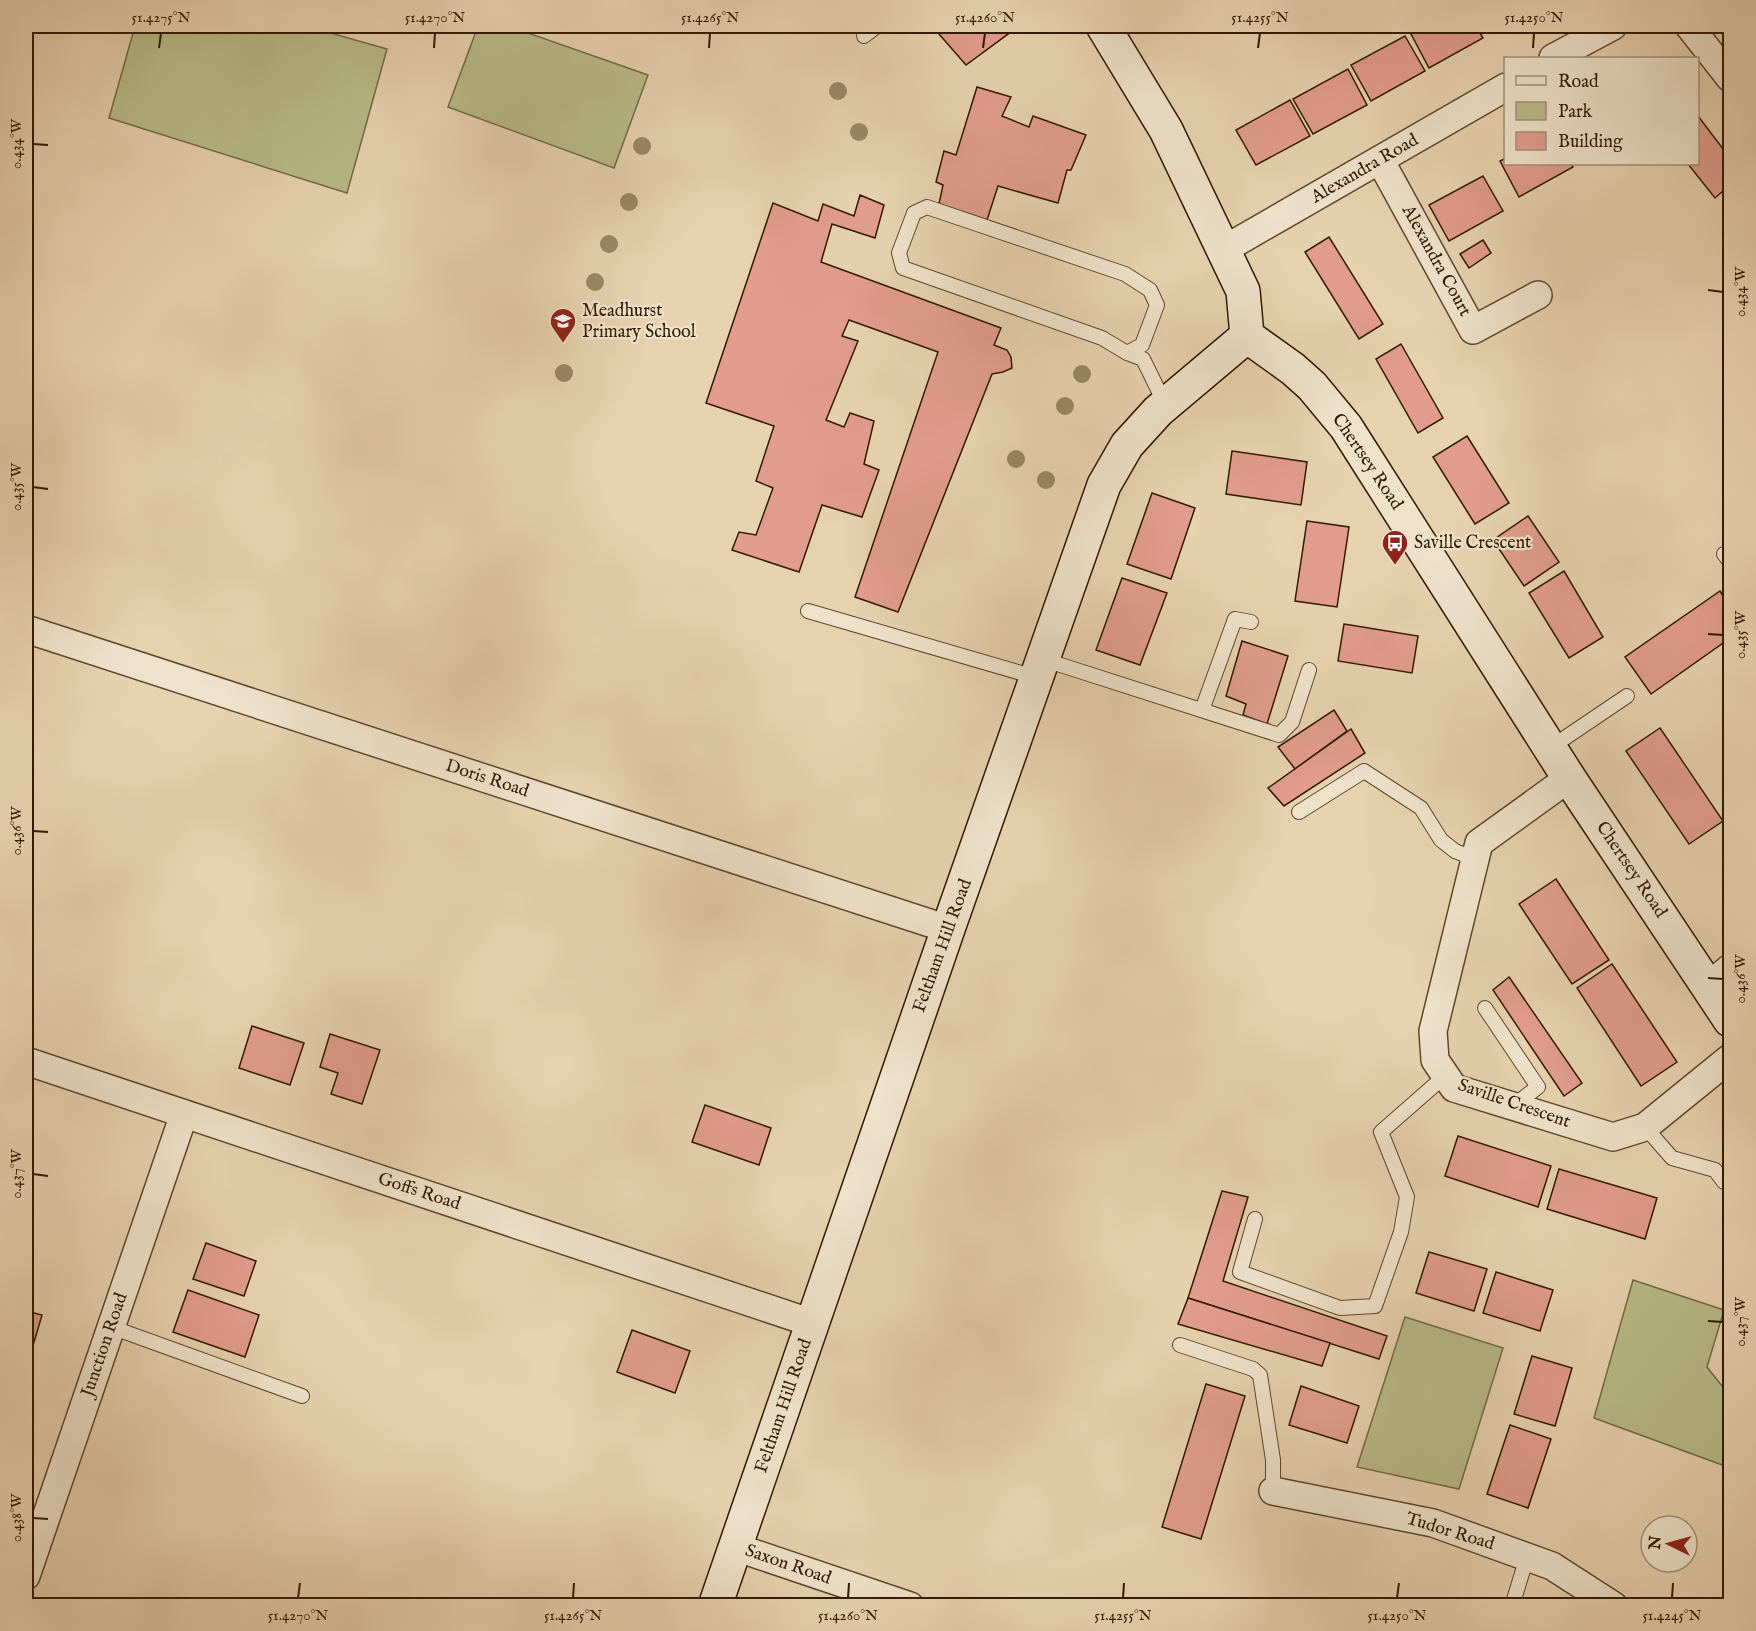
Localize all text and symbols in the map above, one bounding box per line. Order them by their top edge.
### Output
text: 51.4275°N [132,8,190,27]
text: 51.4270°N [405,8,465,27]
text: 51.4265°N [681,8,739,27]
text: 51.4260°N [955,8,1015,27]
text: 51.4255°N [1231,8,1289,27]
text: 51.4250°N [1504,8,1564,27]
legend [1504,57,1699,165]
text: Road [1558,71,1599,94]
text: Park [1558,101,1593,124]
text: 0.434°W [7,118,26,169]
street label: Alexandra Road [1306,129,1423,209]
text: Building [1558,131,1623,154]
street label: Alexandra Court [1395,200,1476,321]
text: 0.434°W [1731,266,1750,317]
place label: Meadhurst Primary School [582,300,696,344]
school or university icon: Meadhurst Primary School [548,306,578,344]
street label: Chertsey Road [1326,409,1408,515]
text: 0.435°W [7,462,26,511]
bus stop icon: Saville Crescent [1380,528,1410,566]
place label: Saville Crescent [1414,532,1531,555]
text: 0.435°W [1731,610,1750,659]
street label: Doris Road [442,755,532,803]
text: 0.436°W [7,806,26,856]
street label: Chertsey Road [1590,817,1672,923]
street label: Feltham Hill Road [908,876,978,1016]
text: 0.436°W [1731,954,1750,1004]
street label: Saville Crescent [1455,1074,1573,1134]
text: 0.437°W [7,1148,26,1199]
street label: Goffs Road [375,1168,464,1216]
street label: Junction Road [76,1290,134,1402]
text: 0.437°W [1731,1296,1750,1347]
street label: Feltham Hill Road [750,1335,818,1476]
text: 0.438°W [7,1493,26,1542]
street label: Tudor Road [1403,1508,1497,1556]
north arrow [1639,1514,1699,1574]
text: N [1645,1535,1667,1552]
street label: Saxon Road [742,1540,834,1591]
text: 51.4270°N [268,1606,328,1625]
text: 51.4265°N [544,1606,602,1625]
text: 51.4260°N [818,1606,878,1625]
text: 51.4255°N [1094,1606,1152,1625]
text: 51.4250°N [1367,1606,1427,1625]
text: 51.4245°N [1642,1606,1702,1625]

